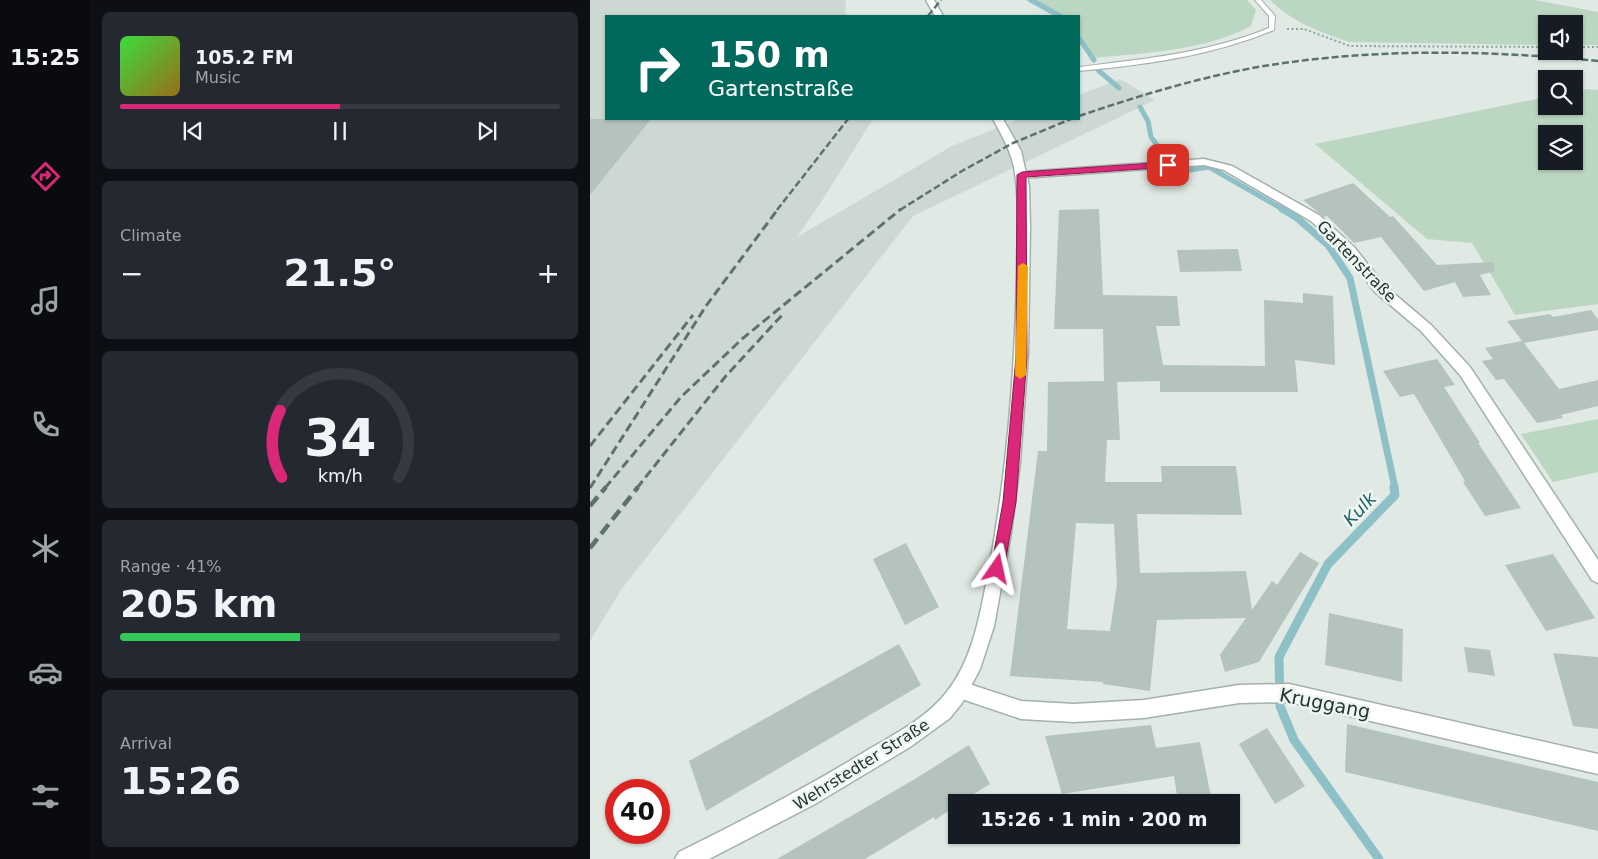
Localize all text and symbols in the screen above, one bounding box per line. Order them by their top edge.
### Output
map controls [1538,15,1583,170]
button: sound [1538,15,1583,60]
icon: right [625,35,690,100]
text: 150 m [708,35,830,75]
text: 15:25 [10,45,80,70]
text: 105.2 FM [195,46,294,68]
text: Music [195,68,241,87]
button: search [1538,70,1583,115]
text: Gartenstraße [708,76,854,101]
icon: previous [179,117,207,145]
icon: pause [326,117,354,145]
icon: next [473,117,501,145]
button: layers [1538,125,1583,170]
pin [1147,144,1189,186]
icon: arrive [1154,151,1182,179]
icon: directions [28,159,63,194]
street label: Gartenstraße [1313,217,1400,306]
text: Climate [120,226,182,245]
text: 21.5° [284,251,396,295]
text: − [120,257,143,290]
text: + [537,257,560,290]
icon: music [28,283,63,318]
icon: phone [28,407,63,442]
text: 34 [304,408,376,468]
text: km/h [317,465,363,486]
water label: Kulk [1339,487,1382,530]
icon: climate [28,531,63,566]
position arrow [970,542,1022,594]
text: Range · 41% [120,557,222,576]
text: 205 km [120,582,277,626]
icon: car [28,655,63,690]
street label: Kruggang [1278,683,1372,723]
street label: Wehrstedter Straße [790,715,933,814]
text: Arrival [120,734,172,753]
text: 15:26 [120,759,241,803]
icon: filters [28,779,63,814]
speed limit sign: 40 [605,779,670,844]
text: 15:26 · 1 min · 200 m [980,808,1208,830]

